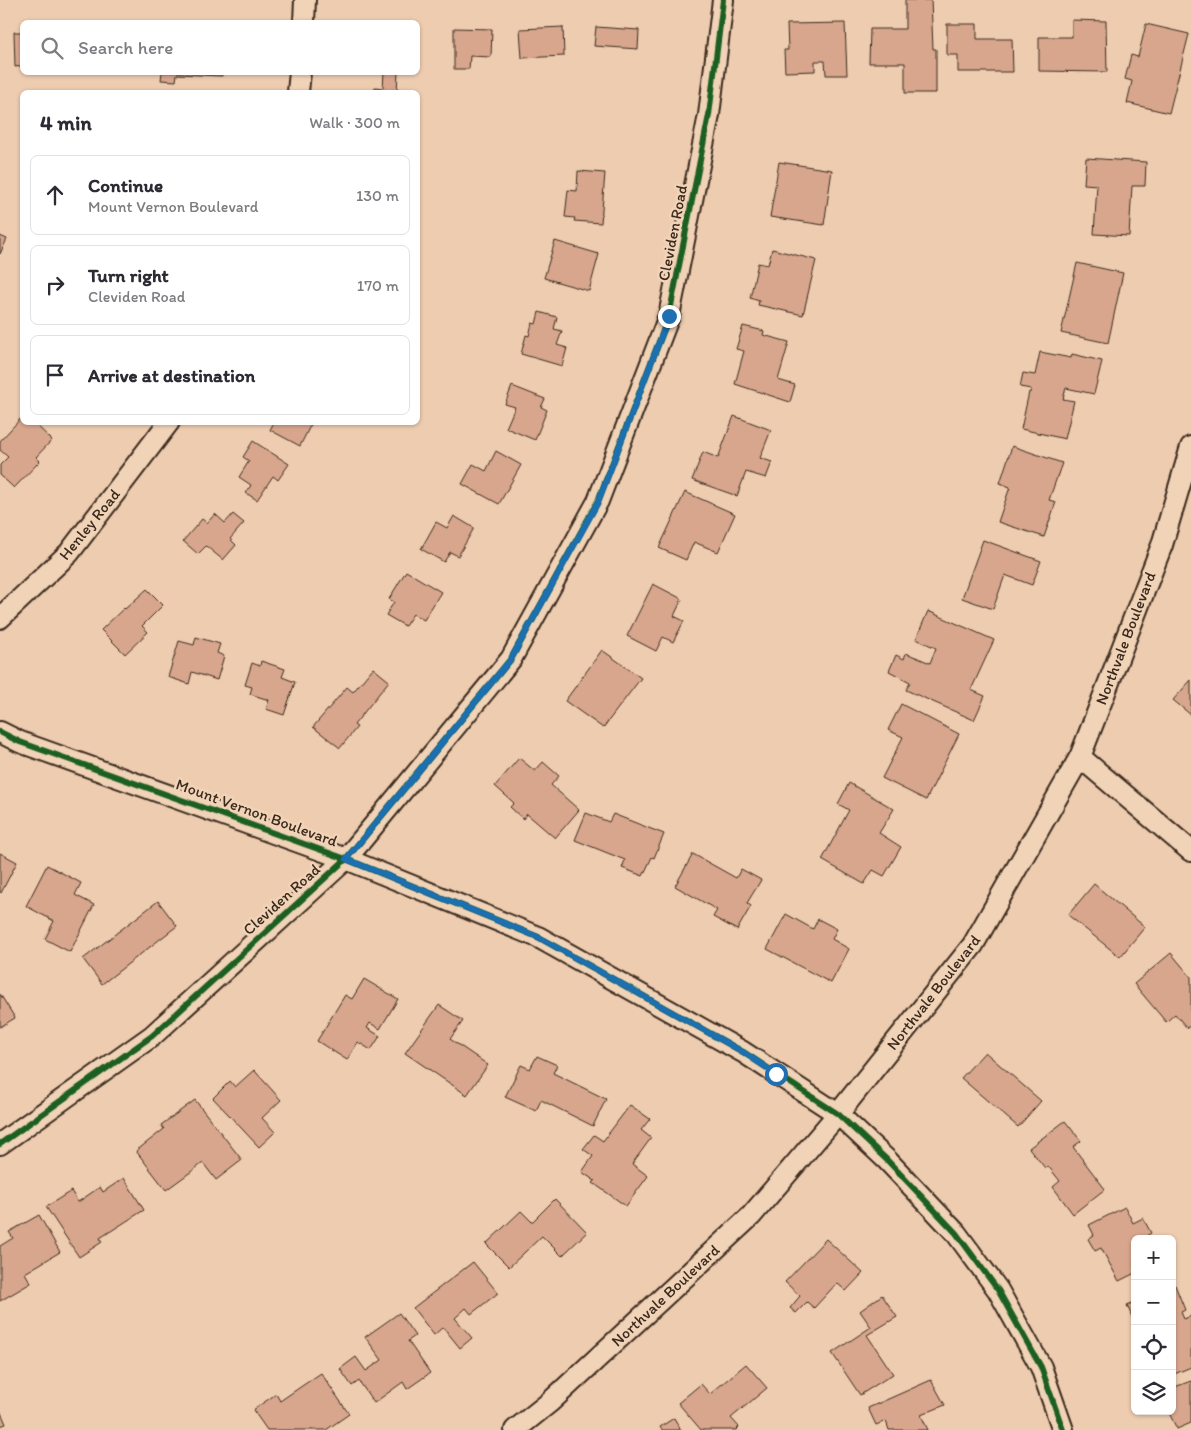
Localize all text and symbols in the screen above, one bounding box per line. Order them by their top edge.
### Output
search box [20,20,420,75]
icon: search [38,34,66,62]
text: Search here [78,36,173,59]
text: 4 min [40,110,92,135]
text: Walk · 300 m [309,113,400,132]
text: Continue [88,174,163,197]
icon: ahead [41,181,69,209]
street label: Cleviden Road [654,183,691,283]
text: 130 m [356,186,399,205]
text: Mount Vernon Boulevard [88,197,258,216]
text: Turn right [88,264,169,287]
icon: right [41,271,69,299]
text: 170 m [357,276,399,295]
text: Cleviden Road [88,287,185,306]
route end [658,305,681,328]
icon: arrive [41,361,69,389]
text: Arrive at destination [88,364,255,387]
street label: Henley Road [55,485,124,564]
street label: Northvale Boulevard [1091,569,1160,707]
street label: Mount Vernon Boulevard [174,774,340,851]
street label: Cleviden Road [239,859,324,939]
street label: Northvale Boulevard [883,931,984,1054]
route start [765,1063,788,1086]
map controls [1131,1235,1176,1415]
button: + [1131,1235,1176,1280]
street label: Northvale Boulevard [607,1240,724,1350]
button: − [1131,1280,1176,1325]
button: locate [1131,1325,1176,1370]
button: layers [1131,1370,1176,1415]

